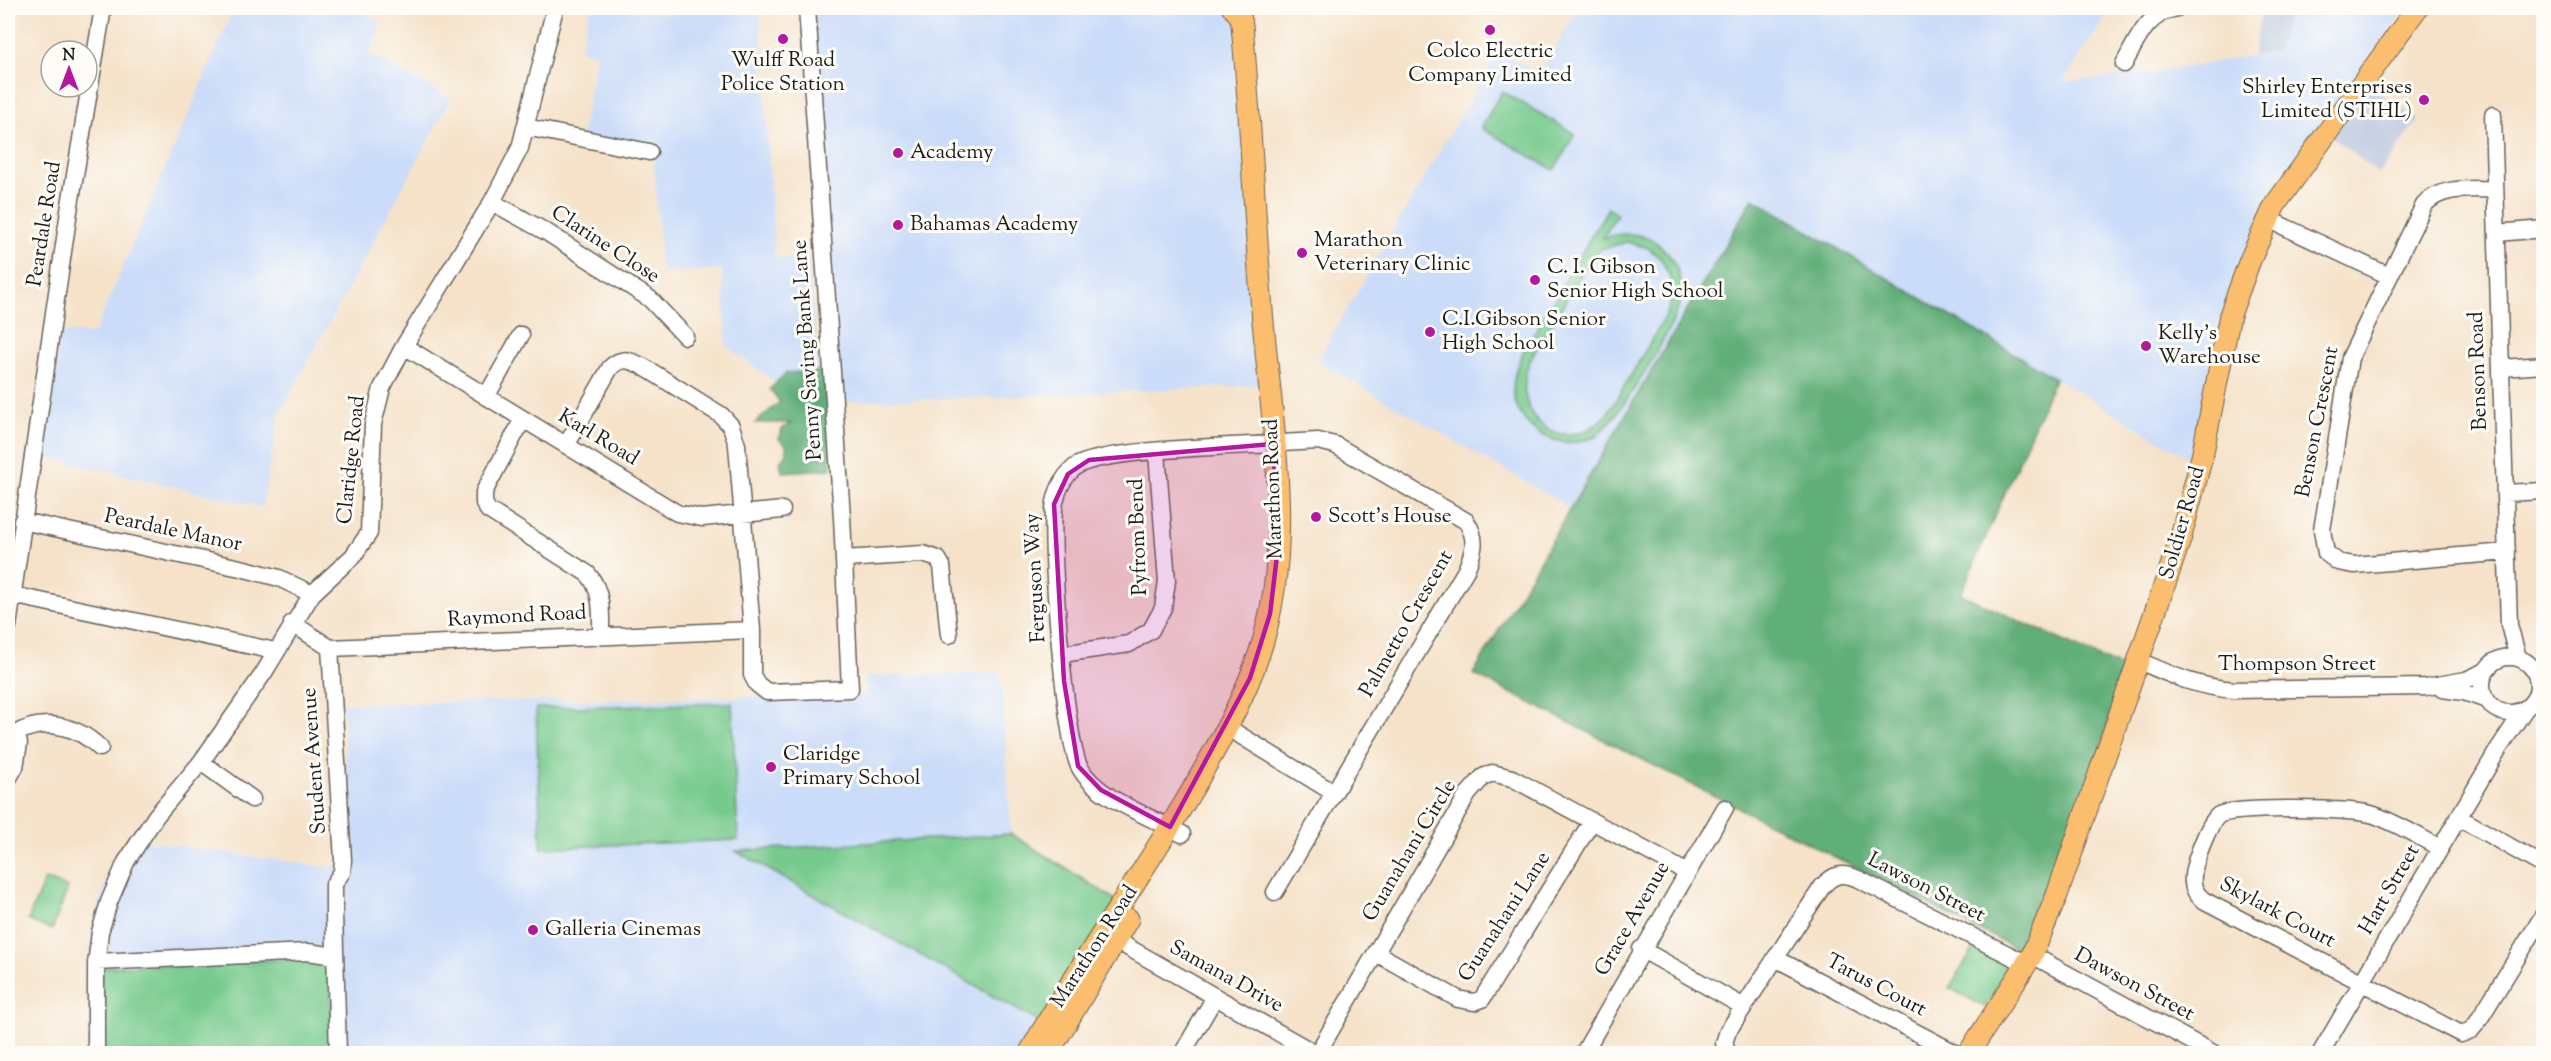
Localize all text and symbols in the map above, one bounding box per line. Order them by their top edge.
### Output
marker: Colco Electric Company Limited [1483,23,1497,37]
marker: Wulff Road Police Station [776,32,790,46]
place label: Colco Electric Company Limited [1408,37,1572,91]
north arrow [39,39,99,99]
text: N [63,45,76,68]
place label: Wulff Road Police Station [721,46,845,100]
place label: Shirley Enterprises Limited (STIHL) [2242,73,2412,127]
marker: Shirley Enterprises Limited (STIHL) [2417,93,2431,107]
place label: Academy [910,138,994,168]
marker: Academy [891,146,905,160]
street label: Peardale Road [20,159,70,289]
street label: Clarine Close [545,198,665,292]
place label: Bahamas Academy [910,210,1079,240]
marker: Bahamas Academy [891,218,905,232]
place label: Marathon Veterinary Clinic [1314,226,1471,280]
street label: Penny Saving Bank Lane [785,239,831,461]
marker: Marathon Veterinary Clinic [1295,246,1309,260]
place label: C. I. Gibson Senior High School [1547,253,1724,307]
marker: C. I. Gibson Senior High School [1528,273,1542,287]
place label: C.I.Gibson Senior High School [1442,305,1606,359]
street label: Benson Road [2462,311,2496,431]
place label: Kelly's Warehouse [2158,319,2261,373]
marker: C.I.Gibson Senior High School [1423,325,1437,339]
marker: Kelly's Warehouse [2139,339,2153,353]
street label: Benson Crescent [2289,344,2347,500]
street label: Claridge Road [330,394,374,526]
street label: Karl Road [552,402,644,474]
street label: Marathon Road [1257,418,1291,560]
street label: Soldier Road [2153,463,2214,583]
street label: Pyfrom Bend [1122,478,1156,596]
street label: Peardale Manor [101,502,245,560]
place label: Scott's House [1328,502,1452,532]
marker: Scott's House [1309,510,1323,524]
street label: Ferguson Way [1018,512,1054,644]
street label: Palmetto Crescent [1353,545,1461,703]
street label: Raymond Road [447,598,587,636]
street label: Thompson Street [2218,650,2376,680]
street label: Student Avenue [295,687,335,835]
place label: Claridge Primary School [783,740,921,794]
marker: Claridge Primary School [764,760,778,774]
street label: Guanahani Circle [1356,774,1464,928]
street label: Hart Street [2352,839,2428,941]
street label: Lawson Street [1862,845,1990,931]
street label: Guanahani Lane [1452,846,1558,988]
street label: Grace Avenue [1588,856,1678,982]
street label: Skylark Court [2213,870,2341,956]
street label: Marathon Road [1044,880,1146,1014]
place label: Galleria Cinemas [545,915,701,945]
marker: Galleria Cinemas [526,923,540,937]
street label: Samana Drive [1163,933,1289,1021]
street label: Dawson Street [2068,941,2200,1029]
street label: Tarus Court [1820,947,1932,1025]

